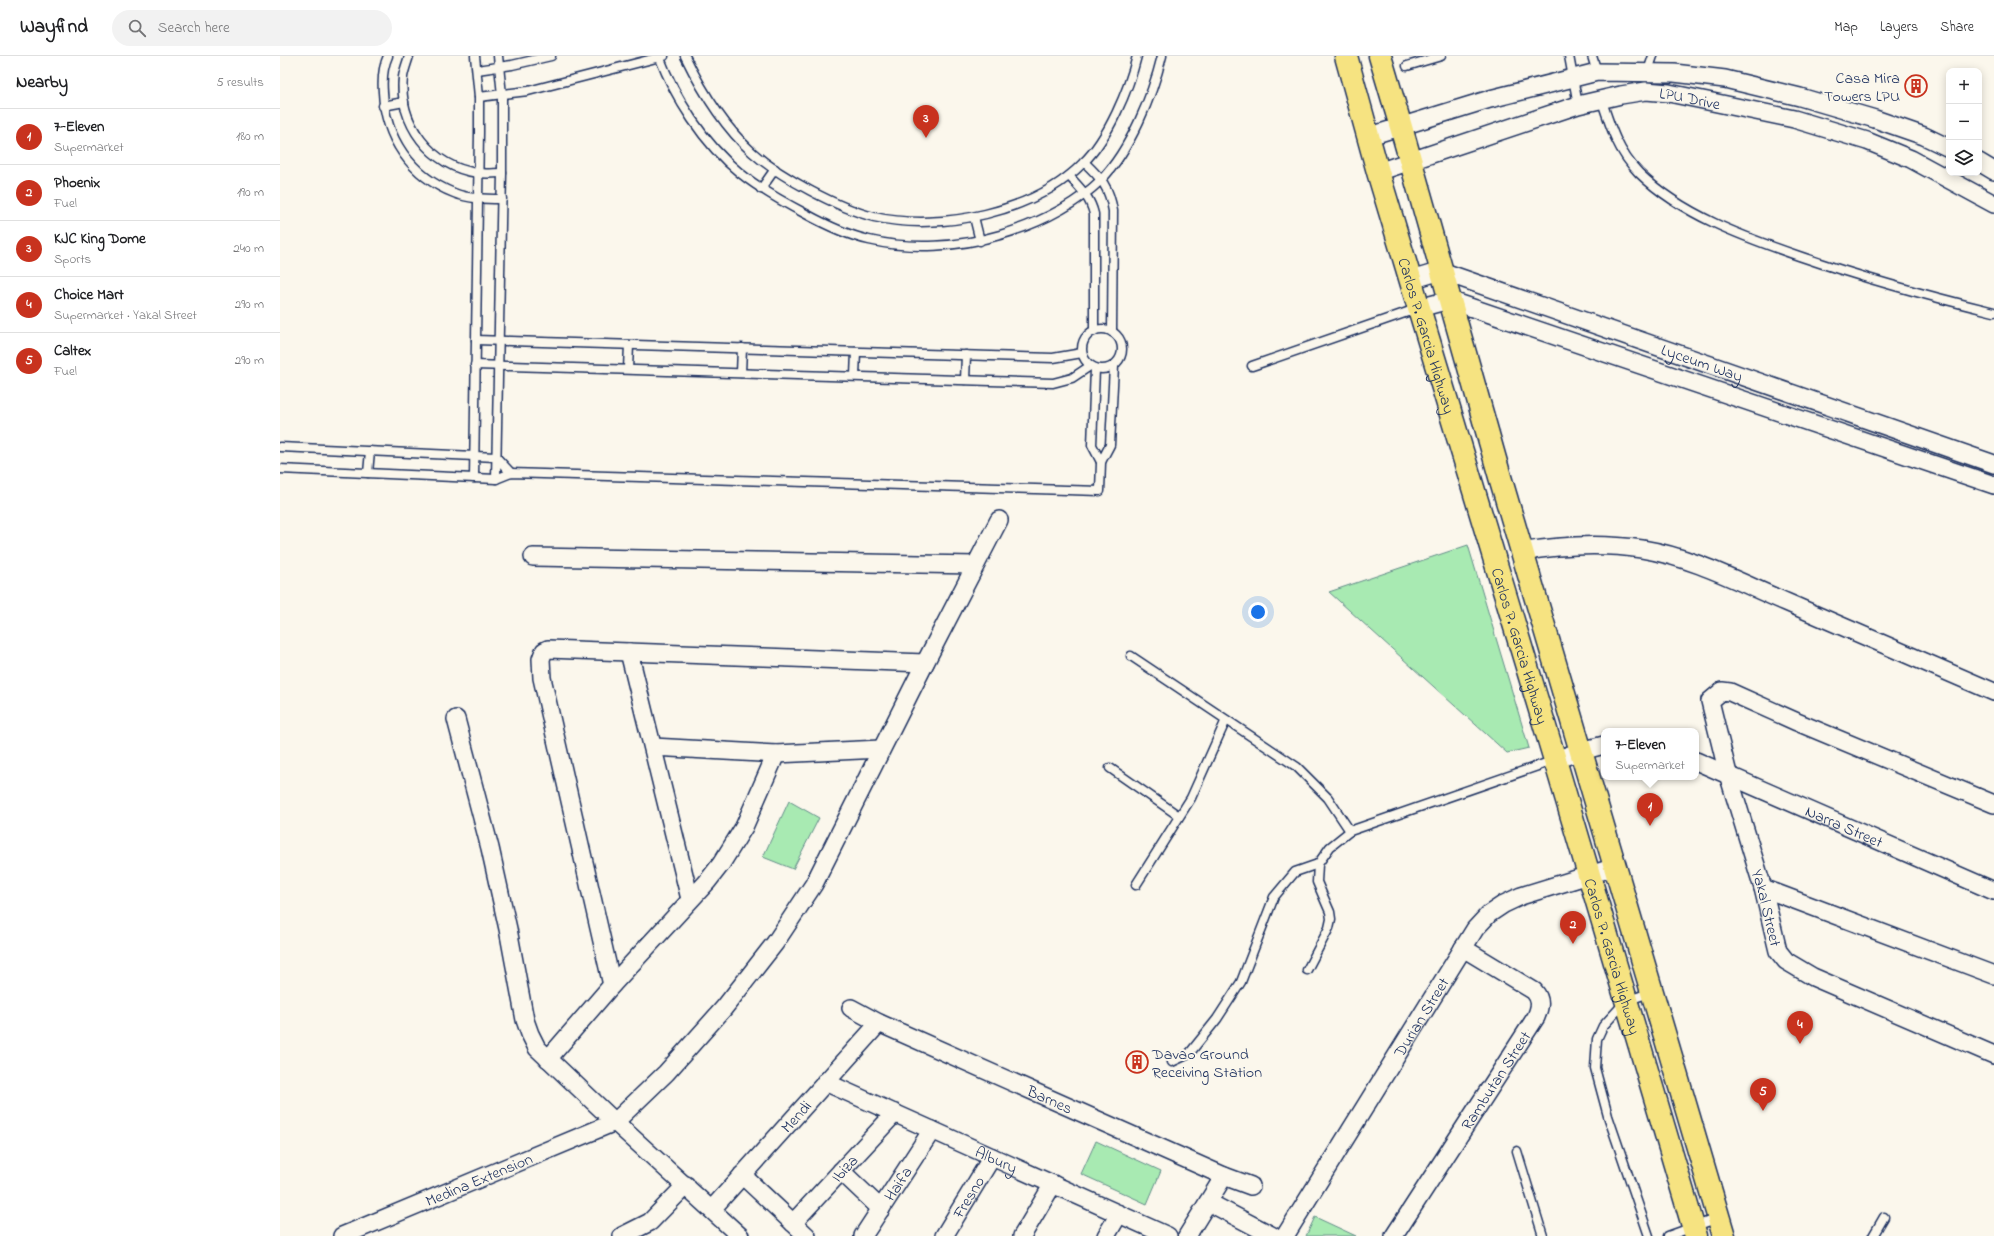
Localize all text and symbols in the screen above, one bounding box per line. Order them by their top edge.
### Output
search box [112,10,392,46]
text: Wayfind [20,14,88,41]
icon: search [126,17,148,39]
text: Search here [158,17,230,39]
text: Map [1834,17,1858,38]
text: Layers [1880,17,1918,38]
text: Share [1940,17,1974,38]
place label: Casa Mira Towers LPU [1824,67,1900,109]
map controls [1946,68,1982,176]
button: + [1946,68,1982,104]
text: Nearby [16,70,68,95]
text: 5 results [216,73,264,92]
building icon: Casa Mira Towers LPU [1903,73,1929,99]
street label: LPU Drive [1658,82,1723,118]
button: − [1946,104,1982,140]
pin: 3 [913,105,939,138]
text: 7-Eleven [54,116,105,138]
text: 1 [27,127,31,146]
text: 180 m [236,127,264,146]
text: Supermarket [54,138,124,157]
button: layers [1946,140,1982,176]
text: Phoenix [54,172,100,194]
text: 2 [26,183,32,202]
text: 190 m [237,183,264,202]
text: Fuel [54,194,77,213]
text: KJC King Dome [54,228,146,250]
text: 3 [26,239,32,258]
text: 240 m [233,239,264,258]
text: Sports [54,250,91,269]
street label: Carlos P. Garcia Highway [1390,255,1460,417]
text: Choice Mart [54,284,124,306]
text: 4 [26,295,32,314]
text: 290 m [235,295,264,314]
text: Supermarket · Yakal Street [54,306,197,325]
street label: Lyceum Way [1657,339,1746,389]
text: Caltex [54,340,91,362]
text: 5 [25,351,33,370]
text: 290 m [235,351,264,370]
text: Fuel [54,362,77,381]
street label: Carlos P. Garcia Highway [1484,565,1554,727]
your location [1248,602,1268,622]
popup [1601,728,1699,780]
text: 7-Eleven [1615,734,1666,756]
text: Supermarket [1615,756,1685,775]
pin: 1 [1637,793,1663,826]
street label: Narra Street [1801,800,1887,855]
street label: Yakal Street [1744,867,1787,950]
street label: Carlos P. Garcia Highway [1577,876,1646,1038]
pin: 2 [1560,911,1586,944]
street label: Durian Street [1388,973,1457,1063]
pin: 4 [1787,1011,1813,1044]
street label: Rambutan Street [1456,1026,1538,1135]
place label: Davao Ground Receiving Station [1151,1043,1262,1085]
building icon: Davao Ground Receiving Station [1124,1049,1150,1075]
pin: 5 [1750,1078,1776,1111]
street label: Barnes [1022,1080,1076,1121]
street label: Mendi [776,1096,818,1139]
street label: Albury [971,1141,1021,1181]
street label: Medina Extension [422,1148,537,1214]
street label: Ibiza [826,1150,865,1189]
street label: Haifa [879,1162,919,1206]
street label: Fresno [947,1172,992,1224]

